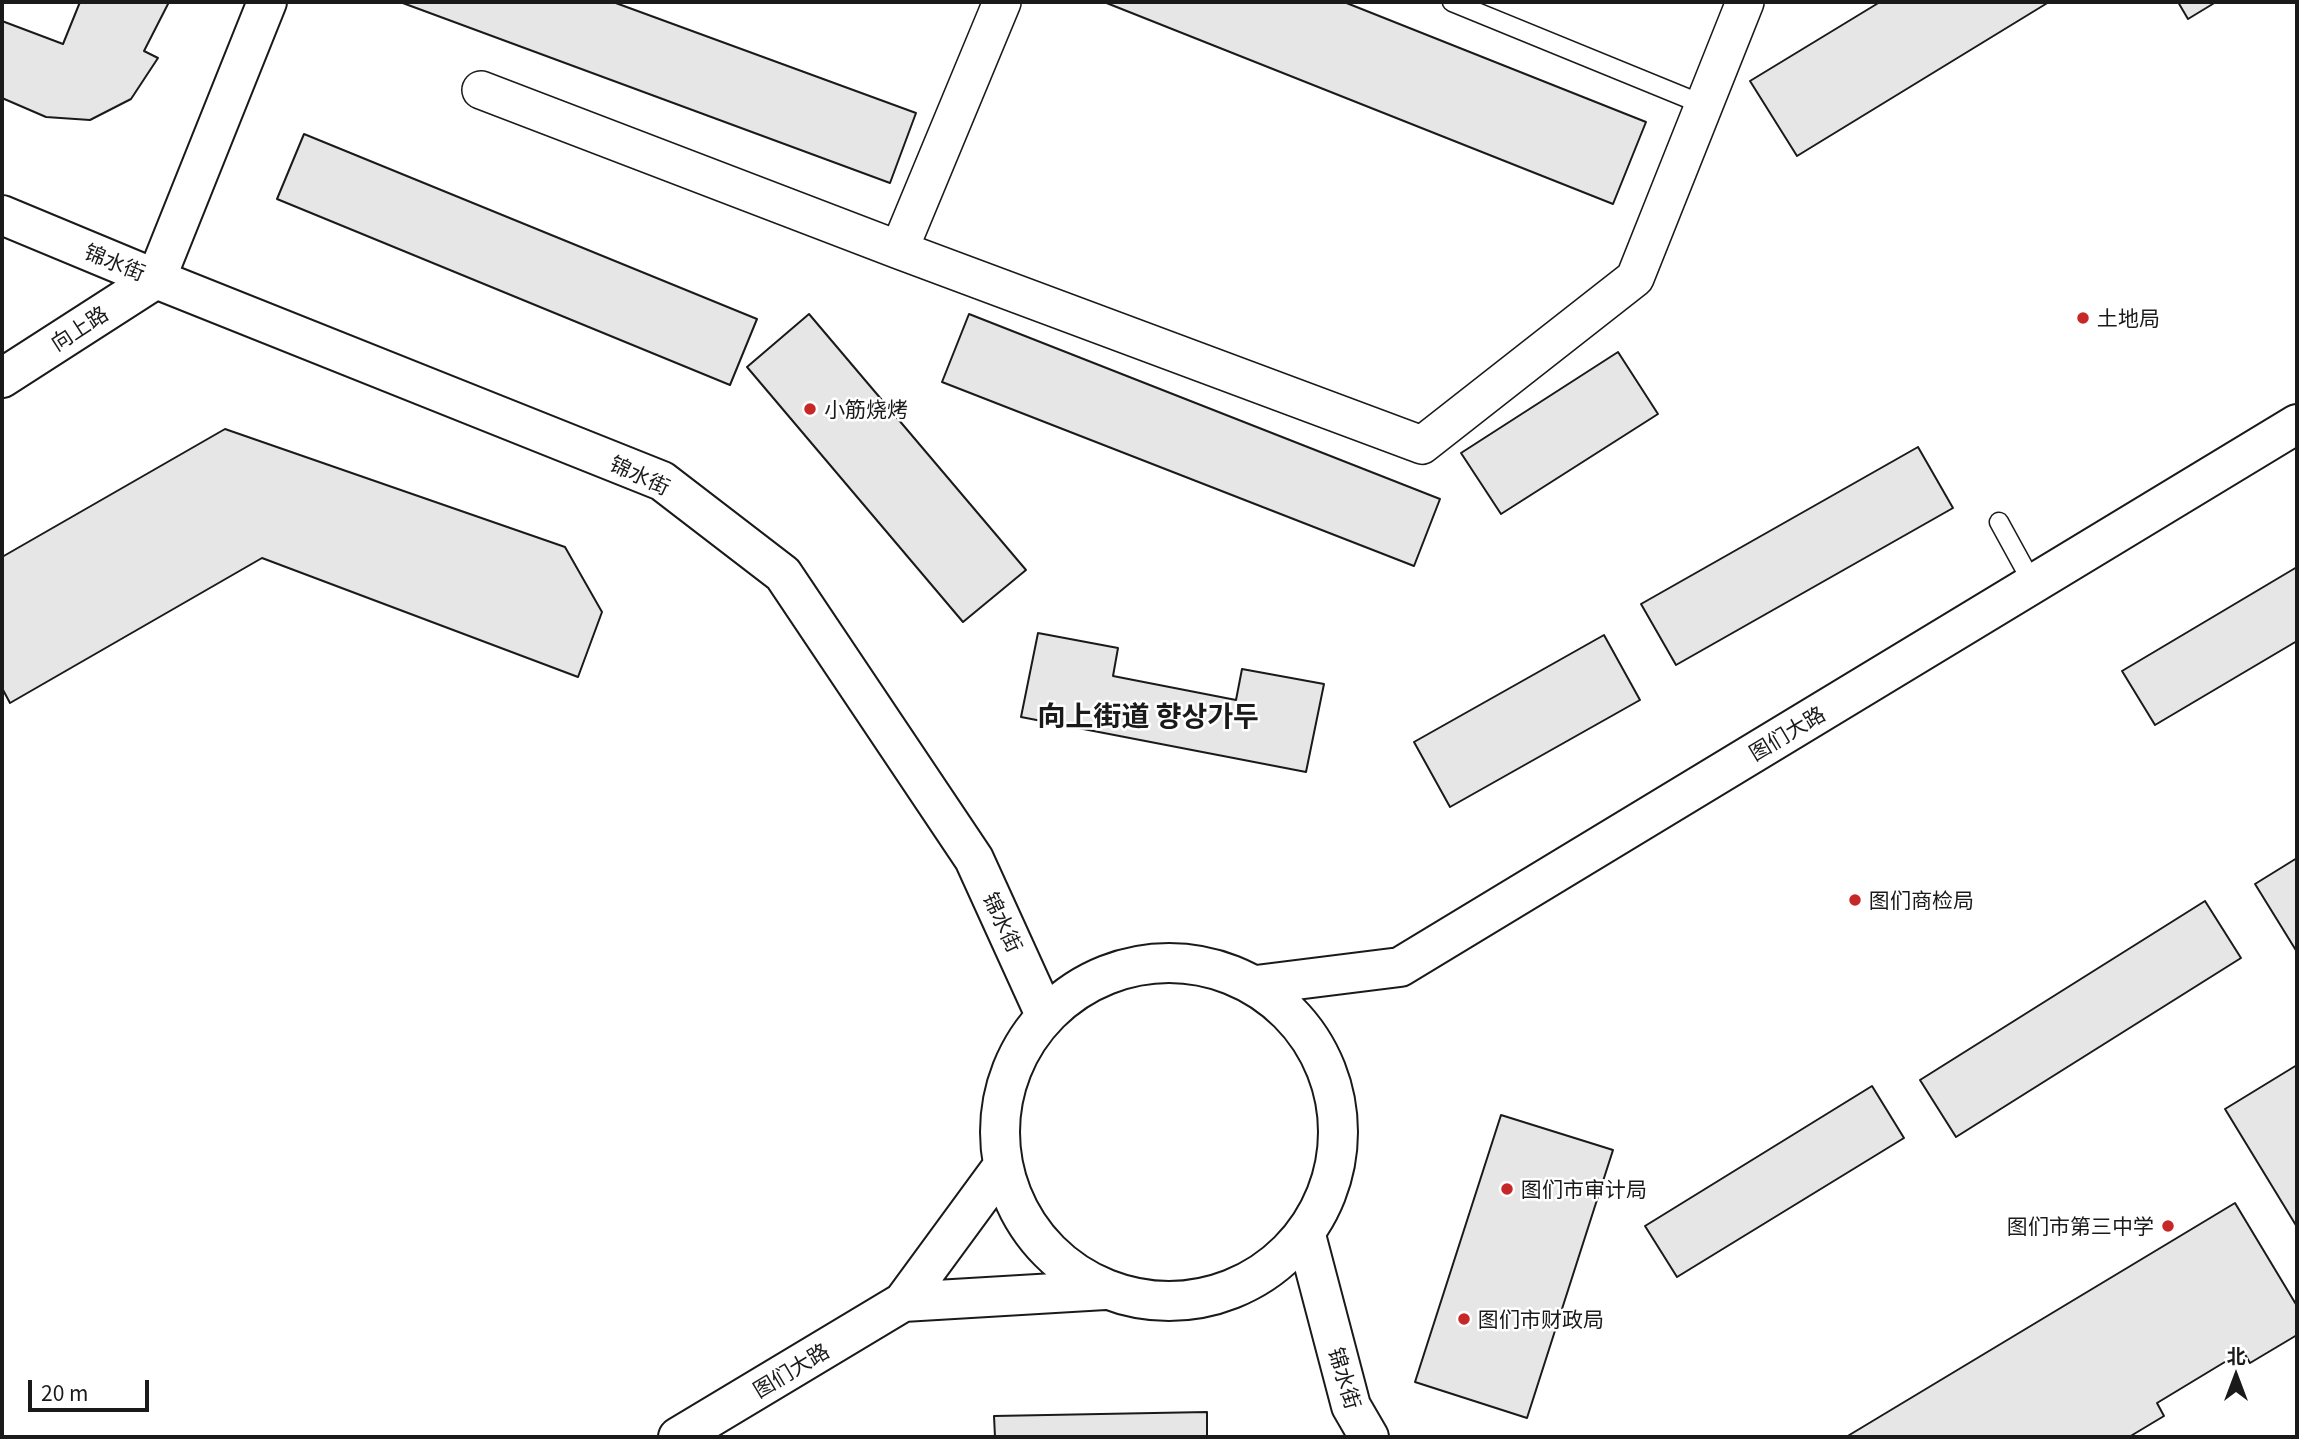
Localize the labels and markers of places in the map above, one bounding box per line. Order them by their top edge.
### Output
place label: 土地局 [2097,305,2160,331]
marker: 土地局 [2075,310,2091,326]
place label: 小筋烧烤 [824,396,908,422]
marker: 小筋烧烤 [802,401,818,417]
place label: 图们商检局 [1869,887,1974,913]
marker: 图们商检局 [1847,892,1863,908]
place label: 图们市审计局 [1521,1176,1647,1202]
marker: 图们市审计局 [1499,1181,1515,1197]
place label: 图们市第三中学 [2007,1213,2154,1239]
marker: 图们市第三中学 [2160,1218,2176,1234]
place label: 图们市财政局 [1478,1306,1604,1332]
marker: 图们市财政局 [1456,1311,1472,1327]

